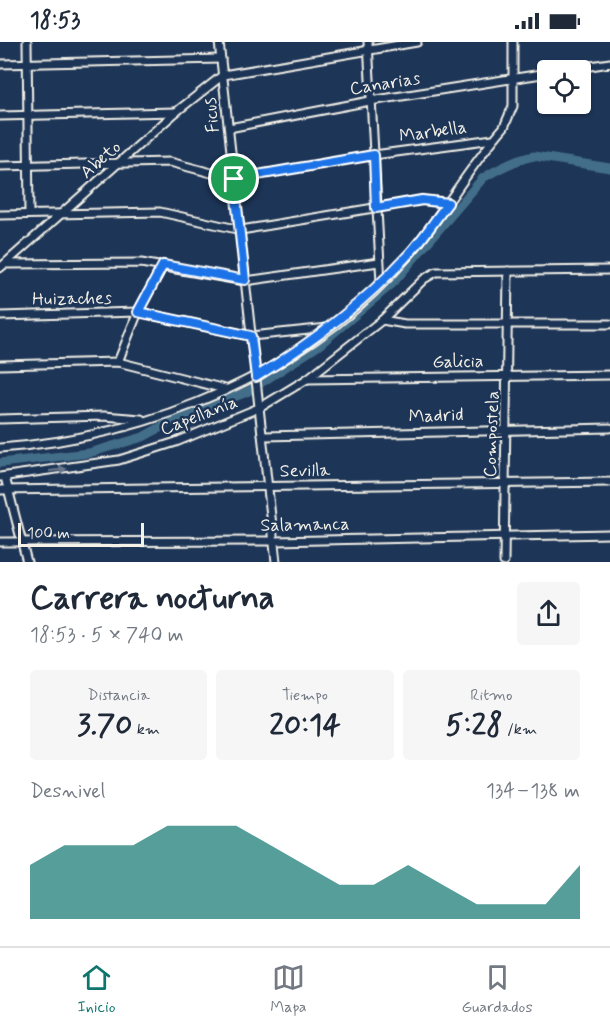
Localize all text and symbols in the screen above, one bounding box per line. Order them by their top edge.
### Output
text: 18:53 [30,7,80,35]
map controls [537,60,591,114]
button: locate [537,60,591,114]
street label: Canarias [348,67,422,101]
street label: Ficus [198,96,226,134]
street label: Marbella [398,115,468,149]
street label: Abeto [75,136,127,184]
pin [208,153,259,204]
icon: arrive [217,162,250,195]
street label: Huizaches [32,286,112,312]
street label: Galicia [432,350,484,374]
street label: Capellanía [157,390,241,442]
street label: Compostela [478,390,506,478]
street label: Madrid [408,403,464,429]
street label: Sevilla [279,459,331,483]
one-way arrow [49,466,68,475]
street label: Salamanca [260,512,350,538]
scale bar [18,520,144,547]
text: 100 m [27,523,70,544]
text: Carrera nocturna [30,577,275,621]
button: share [517,582,580,645]
text: 18:53 · 5 × 740 m [30,622,184,649]
text: Distancia [87,685,150,706]
text: Tiempo [282,685,328,706]
text: Ritmo [470,685,512,706]
text: 3.70 [77,706,132,745]
text: 20:14 [269,706,341,745]
text: 5:28 [445,706,503,745]
text: km [132,719,160,740]
text: /km [503,719,537,740]
text: Desnivel [30,778,105,805]
text: 134–138 m [486,778,580,805]
tab: Inicio [77,961,115,1018]
tab: Mapa [270,961,307,1018]
tab: Guardados [461,961,533,1018]

